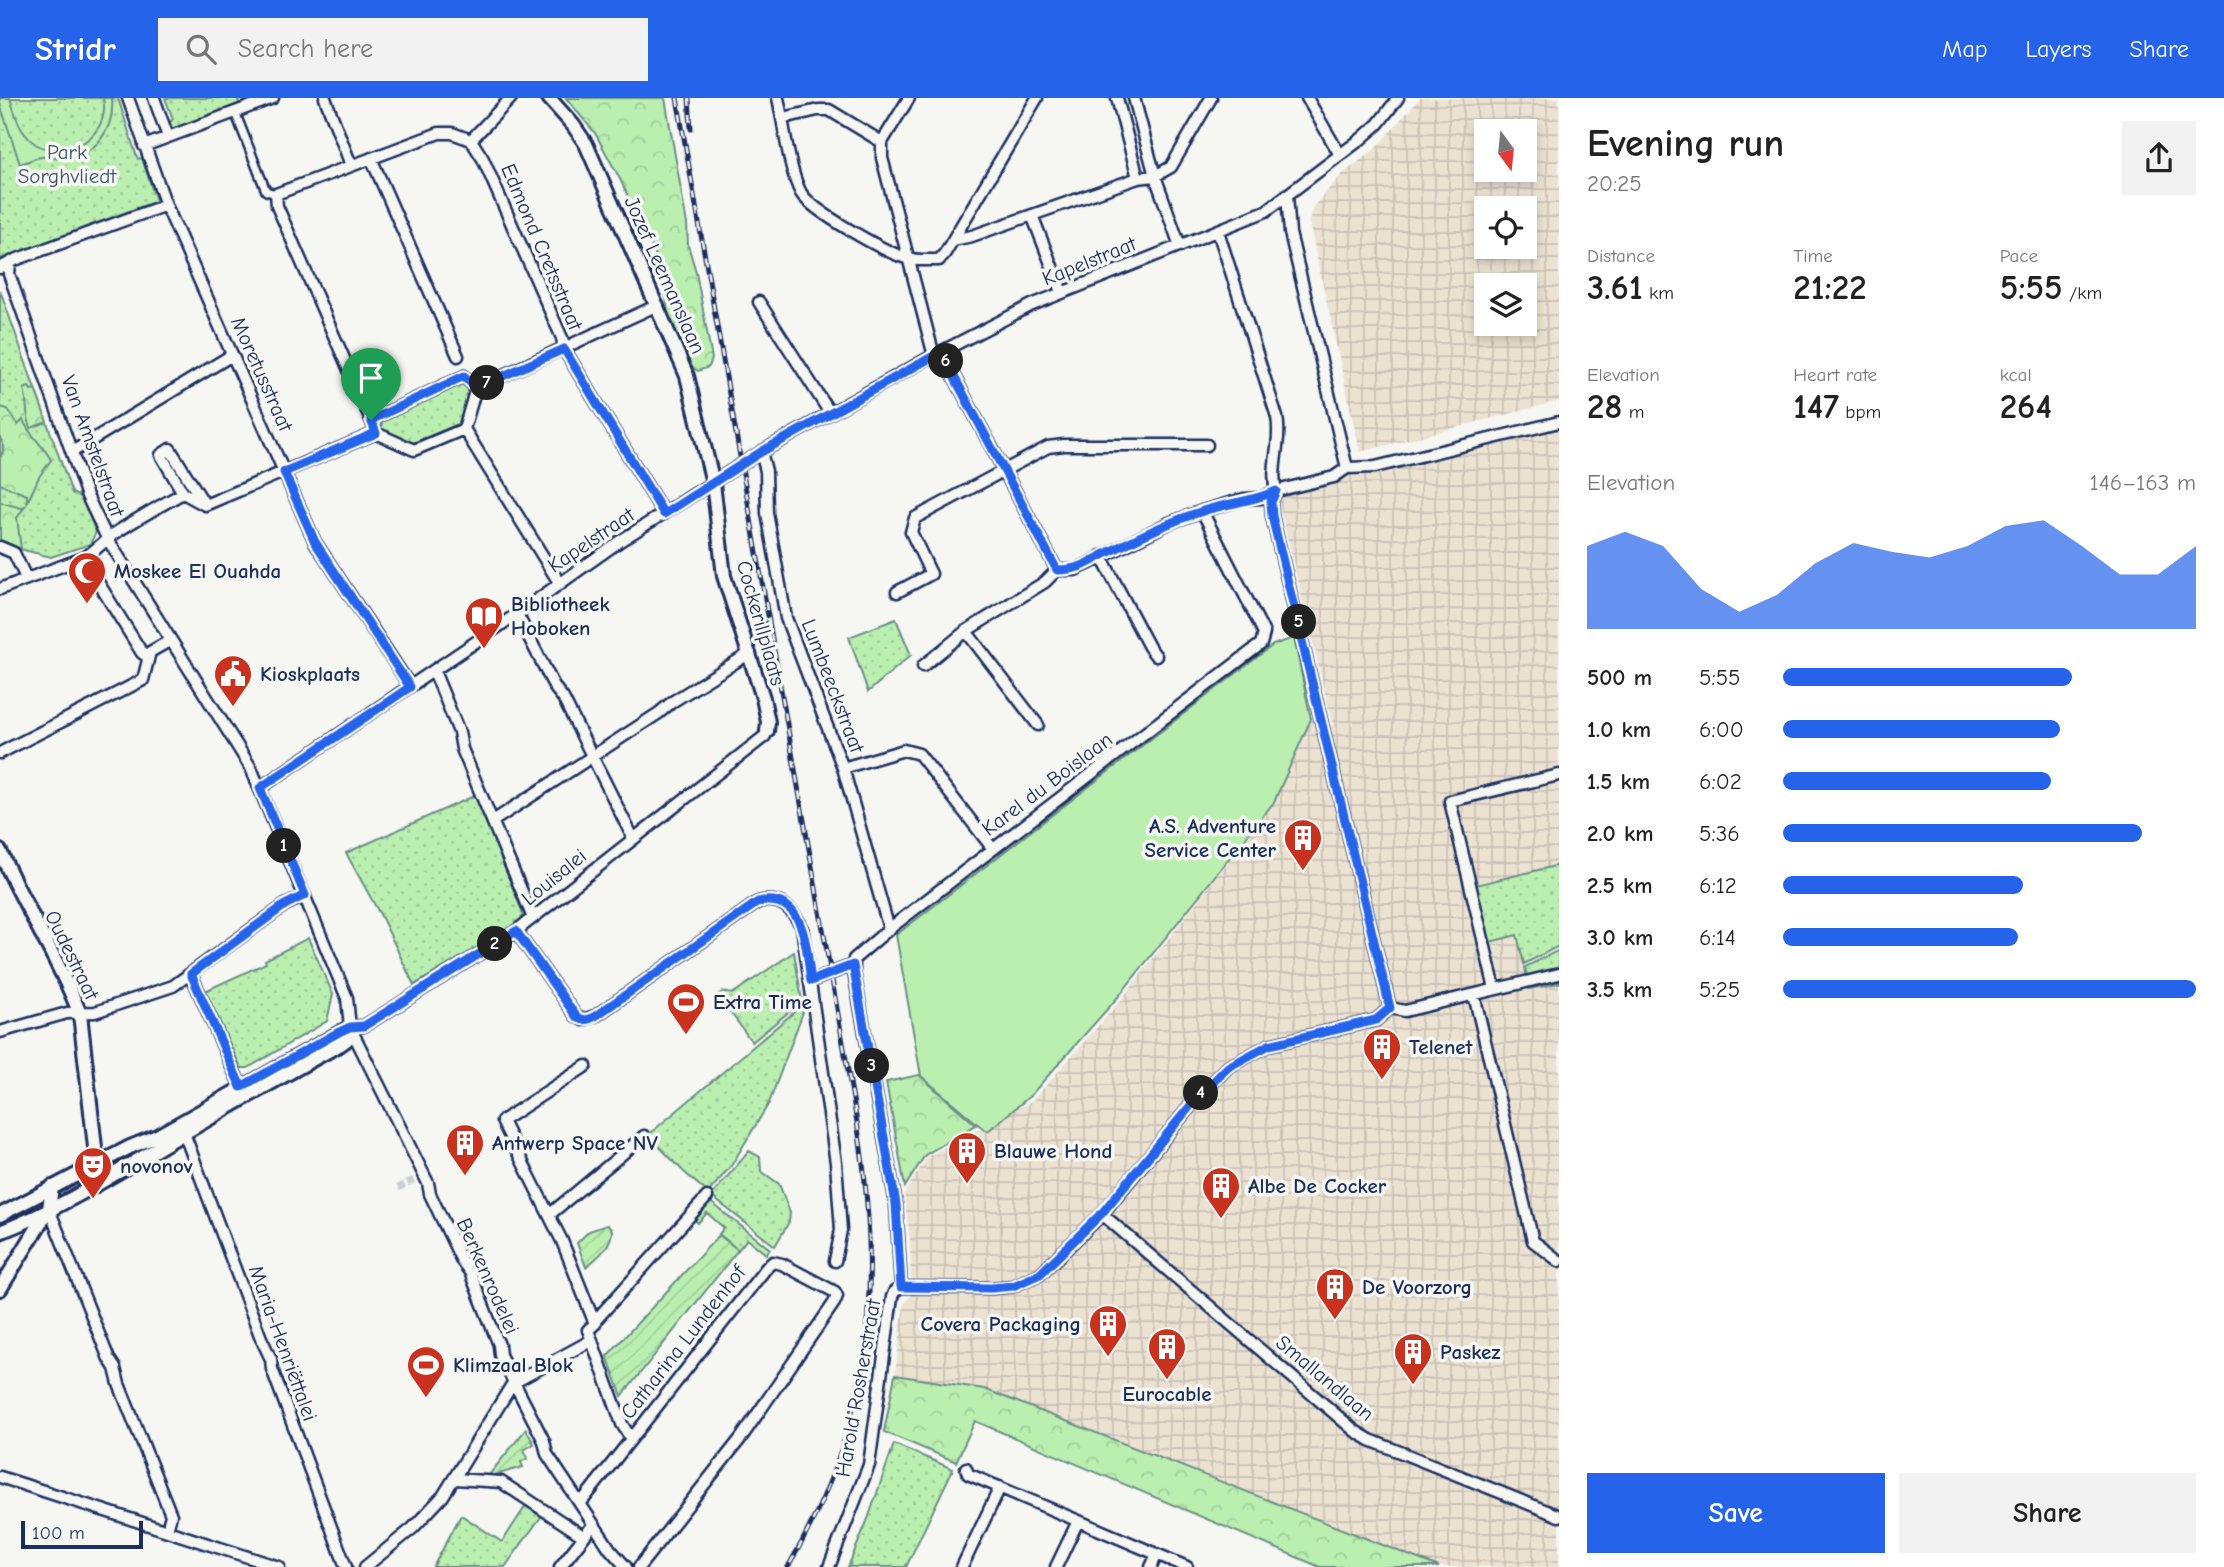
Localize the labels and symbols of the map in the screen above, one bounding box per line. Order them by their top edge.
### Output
north arrow [1474,119,1536,182]
park label: Park Sorghvliedt [18,140,117,188]
street label: Edmond Cretsstraat [496,160,588,335]
street label: Jozef Leemanslaan [620,193,710,357]
street label: Kapelstraat [1039,231,1140,291]
street label: Moretusstraat [226,313,298,436]
pin: 6 [928,344,964,378]
pin [341,348,401,420]
pin: 7 [470,366,504,400]
street label: Van Amstelstraat [56,372,130,521]
street label: Kapelstraat [543,502,640,578]
mosque icon: Moskee El Ouahda [66,550,108,605]
street label: Cockerillplaats [732,558,790,688]
place label: Moskee El Ouahda [114,559,281,583]
place label: Bibliotheek Hoboken [511,592,610,640]
library icon: Bibliotheek Hoboken [463,595,505,650]
pin: 5 [1282,604,1316,640]
street label: Lumbeeckstraat [796,616,870,757]
public building icon: Kioskplaats [212,653,254,708]
place label: Kioskplaats [260,662,360,686]
street label: Karel du Boislaan [977,727,1117,841]
place label: A.S. Adventure Service Center [1145,814,1277,862]
building icon: A.S. Adventure Service Center [1282,817,1324,872]
pin: 1 [266,828,302,864]
street label: Louisalei [517,844,591,910]
street label: Oudestraat [40,906,104,1004]
pin: 2 [477,926,512,962]
sports icon: Extra Time [665,981,707,1036]
place label: Extra Time [713,990,812,1014]
building icon: Telenet [1361,1026,1403,1081]
place label: Telenet [1409,1035,1474,1059]
pin: 3 [854,1048,890,1084]
pin: 4 [1184,1076,1218,1110]
building icon: Antwerp Space NV [444,1122,486,1177]
building icon: Blauwe Hond [946,1130,988,1185]
place label: Antwerp Space NV [492,1131,659,1155]
place label: Blauwe Hond [994,1139,1112,1163]
theatre icon: novonov [72,1145,114,1200]
place label: novonov [120,1154,193,1178]
building icon: Albe De Cocker [1200,1165,1242,1220]
place label: Albe De Cocker [1248,1174,1387,1198]
street label: Berkenrodelei [452,1214,524,1338]
street label: Catharina Lundenhof [616,1259,751,1424]
street label: Maria-Henriëttalei [244,1262,322,1424]
building icon: De Voorzorg [1314,1266,1356,1321]
place label: De Voorzorg [1362,1275,1472,1299]
street label: Harold Rosherstraat [831,1296,886,1479]
building icon: Covera Packaging [1087,1303,1129,1358]
place label: Covera Packaging [921,1312,1081,1336]
building icon: Eurocable [1146,1326,1188,1381]
street label: Smallandlaan [1271,1330,1379,1426]
building icon: Paskez [1392,1331,1434,1386]
place label: Paskez [1440,1340,1500,1364]
sports icon: Klimzaal Blok [405,1344,447,1399]
place label: Klimzaal Blok [453,1353,574,1377]
place label: Eurocable [1122,1382,1212,1406]
scale bar [21,1518,144,1550]

